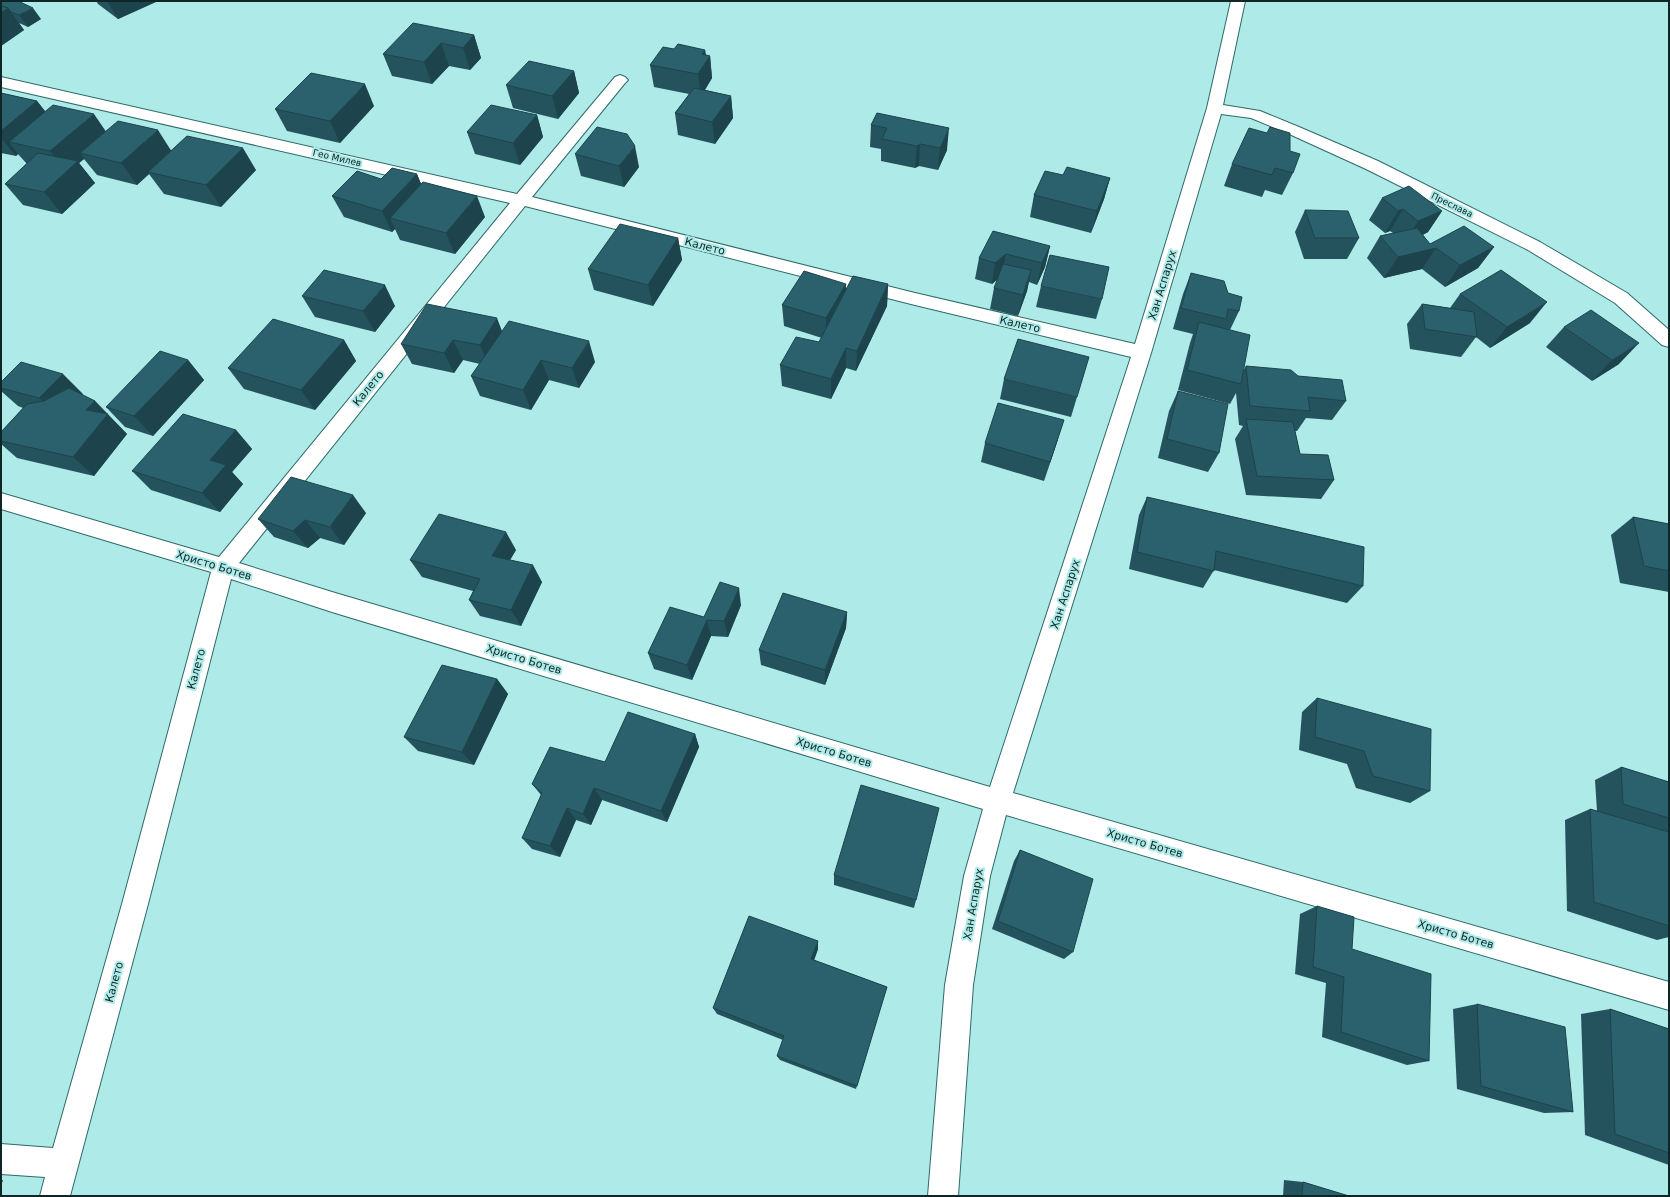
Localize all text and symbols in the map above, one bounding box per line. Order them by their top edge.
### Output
street label: Гео Милев [312,148,362,168]
street label: Преслава [1430,191,1474,219]
street label: Калето [683,235,727,258]
street label: Хан Аспарух [1146,248,1179,322]
street label: Калето [998,313,1042,336]
street label: Калето [350,368,387,409]
street label: Христо Ботев [175,548,253,583]
street label: Хан Аспарух [1048,557,1083,631]
street label: Христо Ботев [485,642,563,677]
street label: Калето [185,647,208,691]
street label: Христо Ботев [795,735,873,770]
street label: Христо Ботев [1105,826,1184,861]
street label: Хан Аспарух [961,867,986,941]
street label: Христо Ботев [1416,917,1495,952]
street label: Калето [103,960,126,1004]

